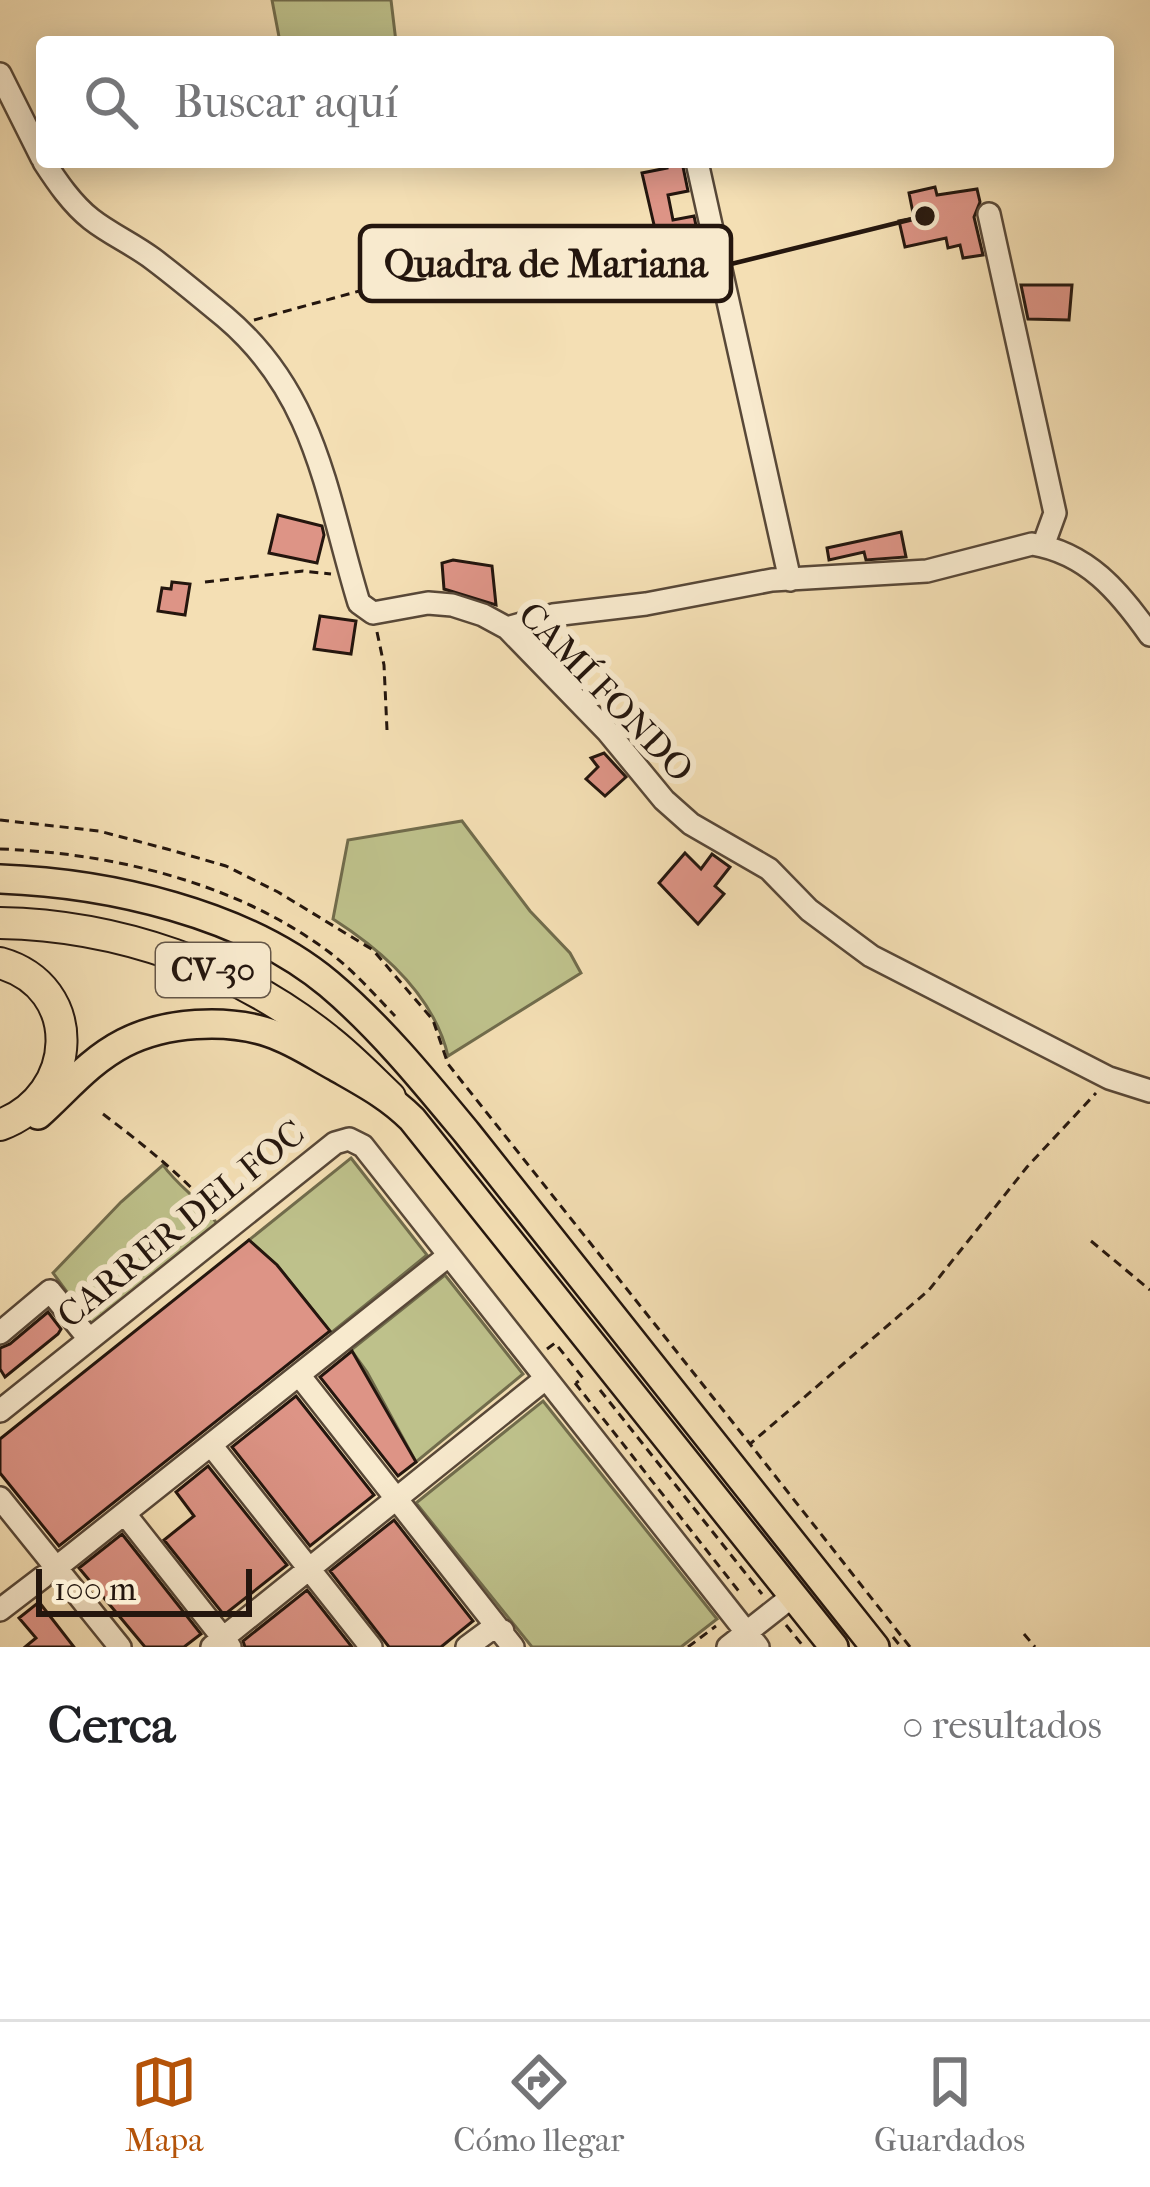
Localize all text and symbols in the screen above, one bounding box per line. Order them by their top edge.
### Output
search box [36,36,1114,168]
icon: search [78,69,144,135]
text: Buscar aquí [174,76,398,129]
callout: Quadra de Mariana [360,226,731,301]
text: Quadra de Mariana [384,241,709,287]
street label: CAMÍ FONDO [510,594,702,790]
road number: CV-30 [156,943,270,997]
street label: CARRER DEL FOC [49,1111,313,1337]
scale bar [36,1563,252,1616]
text: 100 m [54,1570,137,1609]
text: Cerca [48,1695,175,1755]
text: 0 resultados [902,1702,1102,1748]
tab: Mapa [125,2049,203,2160]
tab: Cómo llegar [453,2049,624,2160]
tab: Guardados [874,2049,1025,2160]

